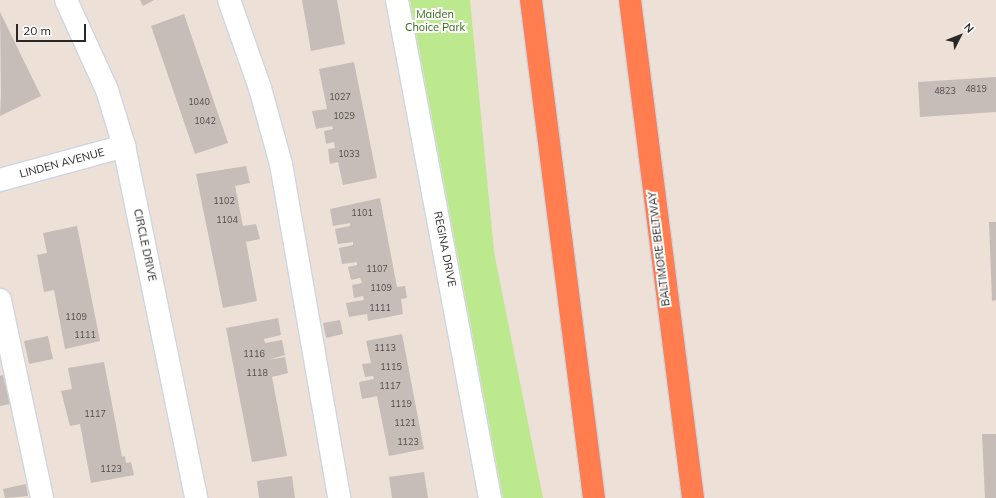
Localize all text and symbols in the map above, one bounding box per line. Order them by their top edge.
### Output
park label: Maiden Choice Park [405,8,465,34]
scale bar [18,16,88,42]
north arrow [940,16,980,56]
text: N [961,20,977,36]
text: 20 m [23,23,51,38]
house number: 4819 [965,84,987,94]
house number: 4823 [934,86,956,96]
house number: 1027 [329,92,351,102]
house number: 1040 [188,97,210,107]
house number: 1029 [333,111,355,121]
house number: 1042 [194,116,216,126]
street label: LINDEN AVENUE [18,145,106,181]
house number: 1033 [338,149,360,159]
street label: BALTIMORE BELTWAY [645,191,673,307]
house number: 1102 [213,196,235,206]
street label: CIRCLE DRIVE [131,208,159,282]
house number: 1101 [351,208,373,218]
street label: REGINA DRIVE [431,210,459,288]
house number: 1104 [216,215,238,225]
house number: 1107 [366,264,388,274]
house number: 1109 [370,283,392,293]
house number: 1111 [369,303,391,313]
house number: 1109 [65,312,87,322]
house number: 1111 [74,330,96,340]
house number: 1113 [374,343,396,353]
house number: 1116 [243,349,265,359]
house number: 1115 [380,362,402,372]
house number: 1118 [246,368,268,378]
house number: 1117 [379,381,401,391]
house number: 1119 [390,399,412,409]
house number: 1117 [84,409,106,419]
house number: 1121 [394,418,416,428]
house number: 1123 [397,437,419,447]
house number: 1123 [100,464,122,474]

